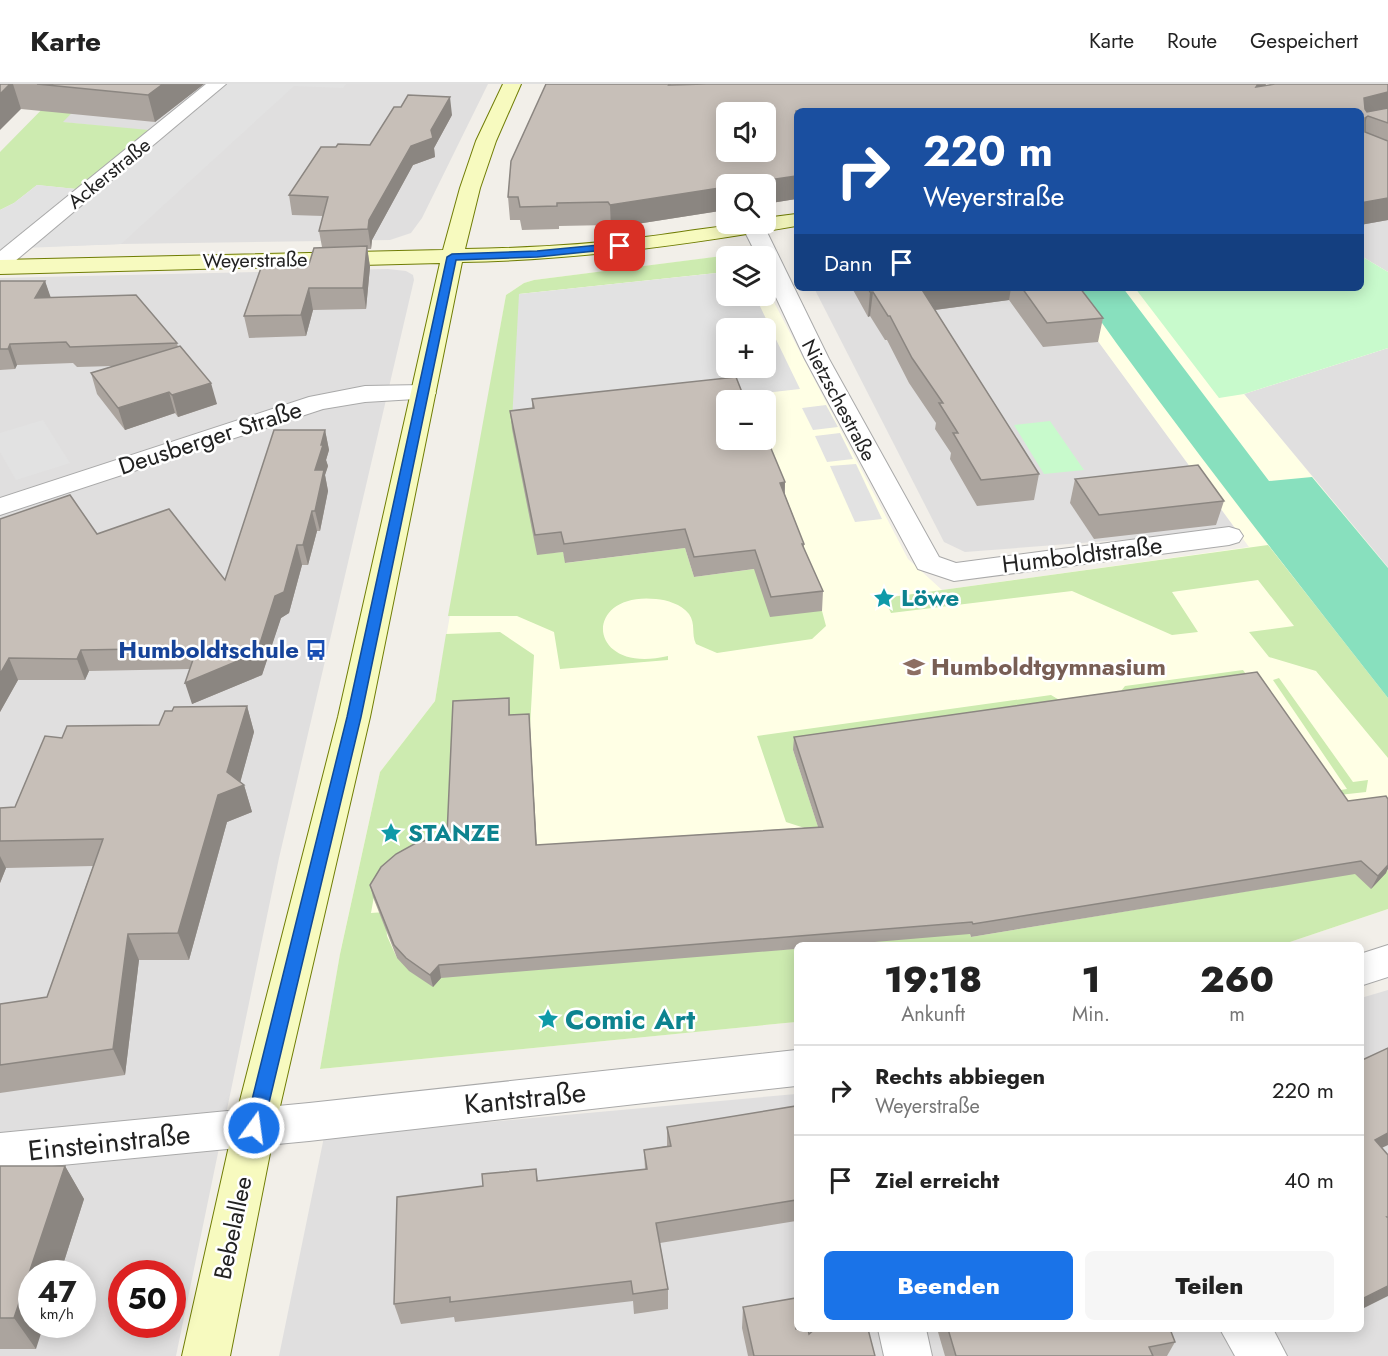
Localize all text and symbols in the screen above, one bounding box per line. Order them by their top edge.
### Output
text: Karte [30,21,101,62]
text: Karte [1089,26,1134,56]
text: Route [1167,26,1217,56]
text: Gespeichert [1250,26,1358,56]
map controls [716,102,776,450]
button: sound [716,102,776,162]
text: 220 m [923,121,1053,182]
street label: Ackerstraße [62,131,157,216]
icon: right [824,132,902,210]
button: search [716,174,776,234]
text: Weyerstraße [923,177,1064,216]
pin [594,220,645,271]
icon: arrive [603,229,636,262]
street label: Weyerstraße [202,245,308,276]
button: layers [716,246,776,306]
icon: arrive [885,246,918,279]
text: Dann [824,247,873,279]
button: + [716,318,776,378]
street label: Nietzschestraße [794,334,883,466]
button: − [716,390,776,450]
street label: Deusberger Straße [114,391,306,484]
street label: Humboldtstraße [1000,527,1164,582]
place label: Löwe [901,580,959,615]
place icon: Löwe [872,586,896,610]
place label: Humboldtschule [118,632,299,667]
bus stop icon: Humboldtschule [304,638,328,662]
place label: Humboldtgymnasium [931,649,1166,684]
school or university icon: Humboldtgymnasium [902,655,926,679]
place label: STANZE [408,815,500,850]
place icon: STANZE [379,821,403,845]
text: 19:18 [884,953,982,1005]
text: 1 [1082,953,1101,1005]
text: 260 [1200,953,1274,1005]
place label: Comic Art [565,999,695,1040]
text: Ankunft [901,1000,965,1029]
text: Min. [1072,1000,1110,1029]
text: m [1229,1000,1245,1029]
place icon: Comic Art [536,1007,560,1031]
text: Rechts abbiegen [875,1060,1045,1092]
street label: Kantstraße [462,1072,588,1125]
icon: right [824,1074,857,1107]
text: 220 m [1272,1074,1334,1106]
text: Weyerstraße [875,1092,980,1121]
position arrow [222,1096,286,1160]
street label: Einsteinstraße [26,1114,192,1171]
icon: arrive [824,1164,857,1197]
text: Ziel erreicht [875,1164,999,1196]
text: 40 m [1284,1164,1334,1196]
street label: Bebelallee [205,1173,261,1283]
button: Beenden [824,1251,1073,1320]
button: Teilen [1085,1251,1334,1320]
speed limit sign: 50 [108,1260,186,1338]
text: 47 [37,1270,77,1313]
text: km/h [40,1303,74,1325]

